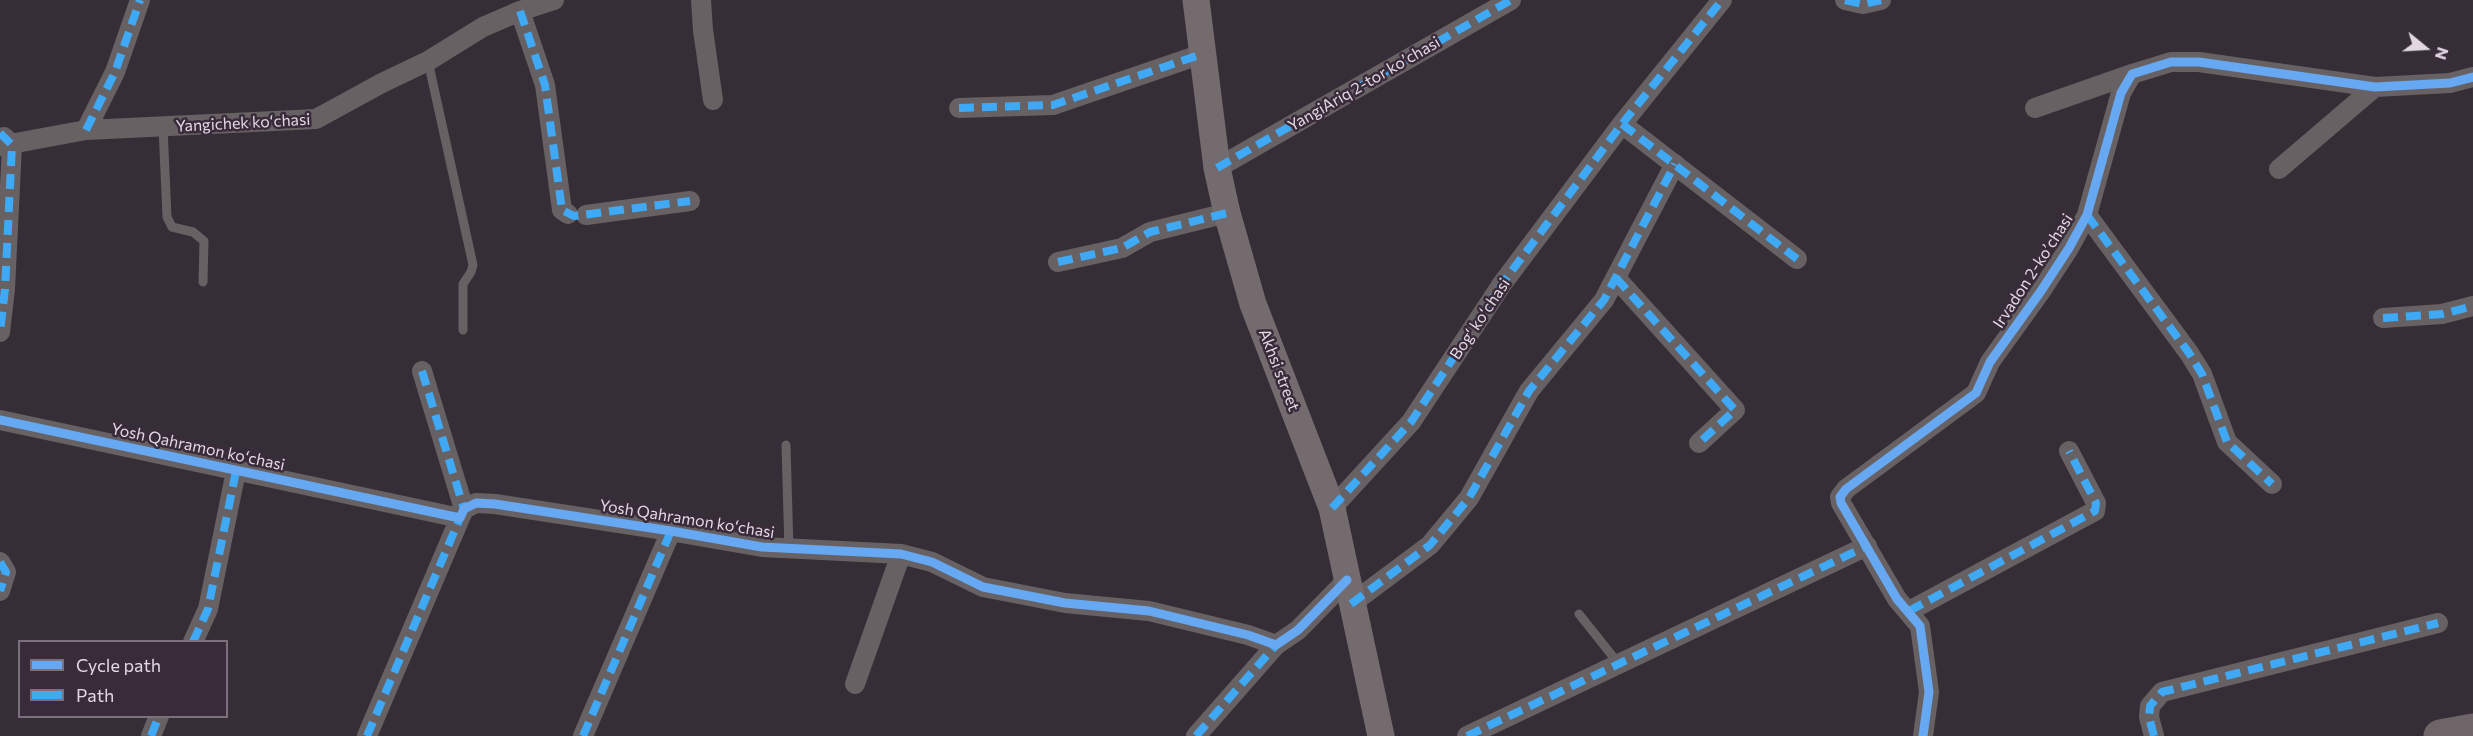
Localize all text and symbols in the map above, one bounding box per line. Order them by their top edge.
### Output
north arrow [2395,18,2455,78]
street label: YangiАriq 2-tor koʼchasi [1284,33,1444,135]
text: N [2432,45,2453,62]
street label: Yangichek koʻchasi [175,110,311,136]
street label: Irvadon 2-koʼchasi [1989,210,2077,332]
street label: Bogʻ koʻchasi [1446,275,1514,363]
street label: Akhsi street [1255,326,1303,414]
street label: Yosh Qahramon koʻchasi [109,419,287,475]
street label: Yosh Qahramon koʻchasi [598,496,776,542]
legend [18,640,228,718]
text: Cycle path [76,654,161,676]
text: Path [76,684,114,706]

